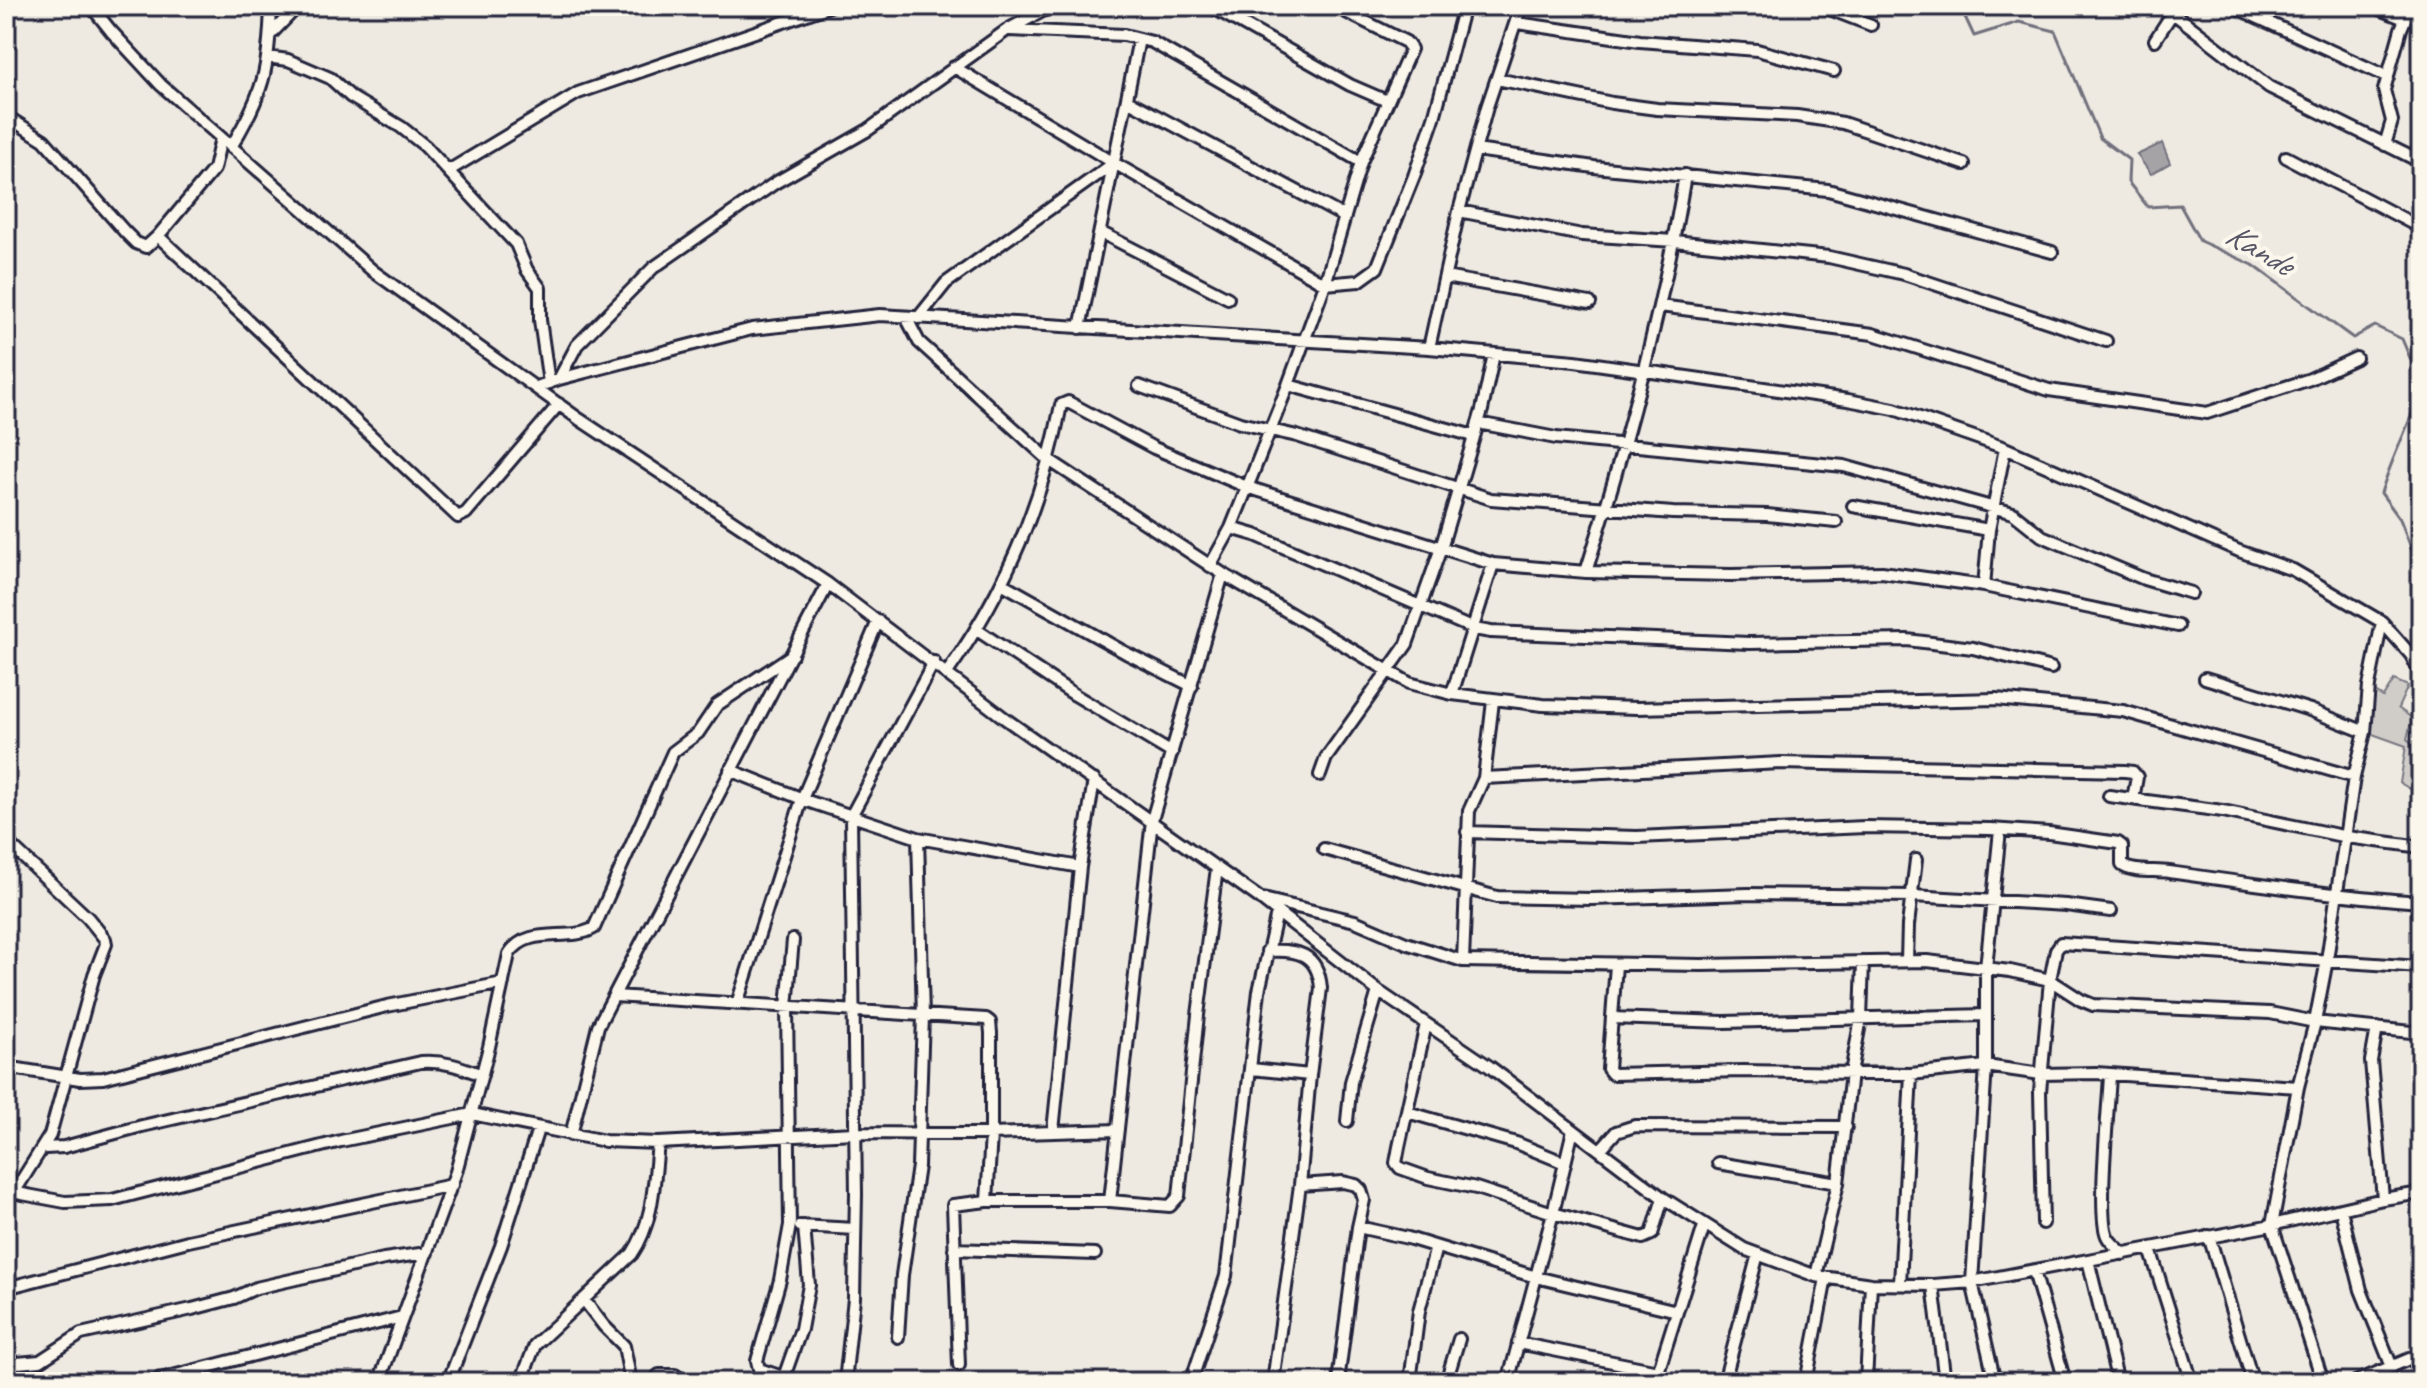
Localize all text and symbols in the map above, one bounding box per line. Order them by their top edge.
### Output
water label: Kande [2219,212,2305,287]

